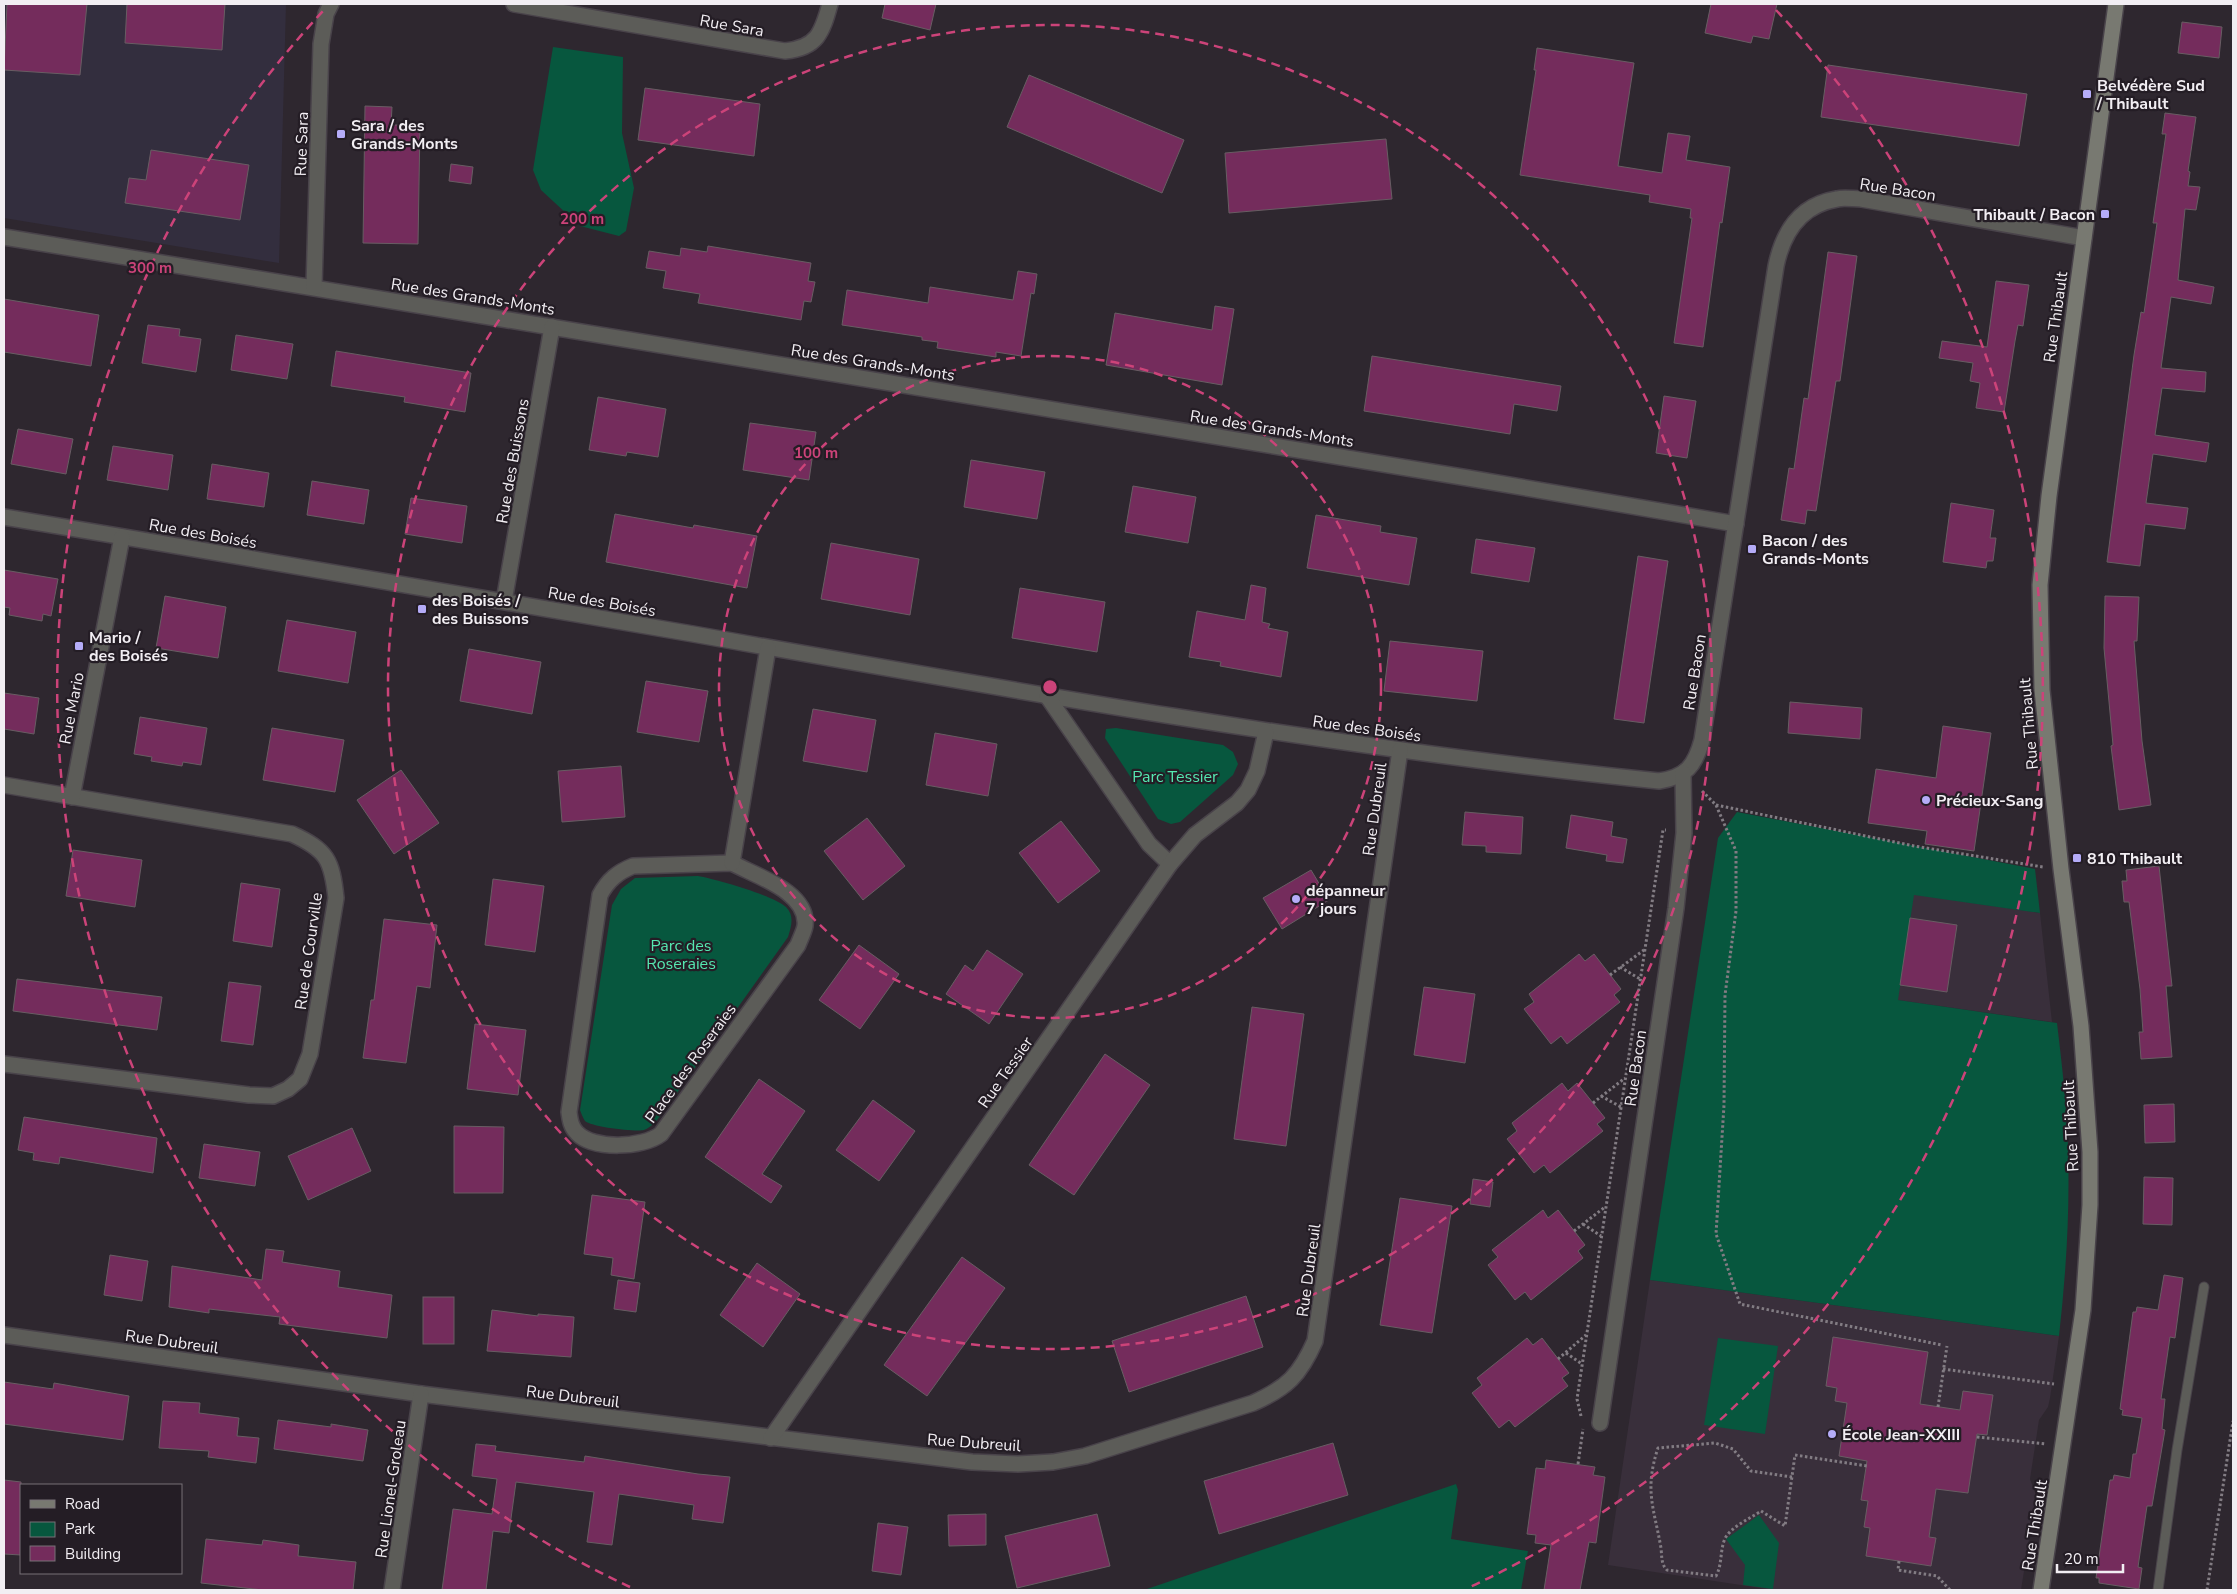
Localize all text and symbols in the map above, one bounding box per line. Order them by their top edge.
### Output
street label: Rue Sara [698,10,766,42]
place label: Belvédère Sud / Thibault [2096,75,2205,115]
marker: Belvédère Sud / Thibault [2081,88,2093,100]
street label: Rue Sara [290,111,314,177]
place label: Sara / des Grands-Monts [351,115,458,155]
marker: Sara / des Grands-Monts [335,128,347,140]
street label: Rue Bacon [1858,173,1938,207]
place label: Thibault / Bacon [1974,204,2095,226]
marker: Thibault / Bacon [2099,208,2111,220]
text: 200 m [560,209,604,229]
text: 300 m [128,258,172,278]
street label: Rue Thibault [2039,270,2073,364]
street label: Rue des Grands-Monts [389,273,556,321]
street label: Rue des Grands-Monts [789,339,956,387]
street label: Rue des Buissons [491,397,535,525]
street label: Rue des Grands-Monts [1188,405,1355,453]
text: 100 m [794,443,838,463]
street label: Rue des Boisés [147,514,259,554]
place label: Bacon / des Grands-Monts [1762,530,1869,570]
marker: Bacon / des Grands-Monts [1746,543,1758,555]
street label: Rue des Boisés [546,582,658,622]
place label: des Boisés / des Buissons [432,590,529,630]
marker: des Boisés / des Buissons [416,603,428,615]
place label: Mario / des Boisés [89,627,168,667]
street label: Rue Bacon [1678,632,1712,712]
marker: Mario / des Boisés [73,640,85,652]
street label: Rue Mario [54,670,90,746]
street label: Rue Thibault [2014,677,2044,771]
centre of rings [1041,678,1059,696]
street label: Rue des Boisés [1311,710,1423,747]
street label: Rue Dubreuil [1358,761,1392,857]
park label: Parc Tessier [1132,766,1218,788]
place label: Précieux-Sang [1936,790,2044,812]
marker: Précieux-Sang [1920,794,1932,806]
place label: 810 Thibault [2087,848,2183,870]
marker: 810 Thibault [2071,852,2083,864]
place label: dépanneur 7 jours [1306,880,1386,920]
street label: Rue de Courville [290,891,328,1011]
marker: dépanneur 7 jours [1290,893,1302,905]
park label: Parc des Roseraies [646,935,716,975]
street label: Place des Roseraies [640,999,742,1128]
street label: Rue Bacon [1620,1029,1652,1108]
street label: Rue Tessier [973,1032,1039,1113]
street label: Rue Thibault [2058,1079,2084,1172]
street label: Rue Dubreuil [1292,1222,1326,1318]
street label: Rue Dubreuil [124,1325,220,1359]
street label: Rue Dubreuil [525,1380,621,1414]
street label: Rue Lionel-Groleau [370,1419,412,1560]
place label: École Jean-XXIII [1842,1424,1960,1446]
marker: École Jean-XXIII [1826,1428,1838,1440]
street label: Rue Dubreuil [926,1429,1022,1457]
street label: Rue Thibault [2017,1478,2053,1572]
legend [20,1484,182,1574]
text: Road [65,1494,100,1514]
text: Park [65,1519,95,1539]
scale bar [2057,1542,2123,1574]
text: Building [65,1544,121,1564]
text: 20 m [2064,1549,2099,1569]

